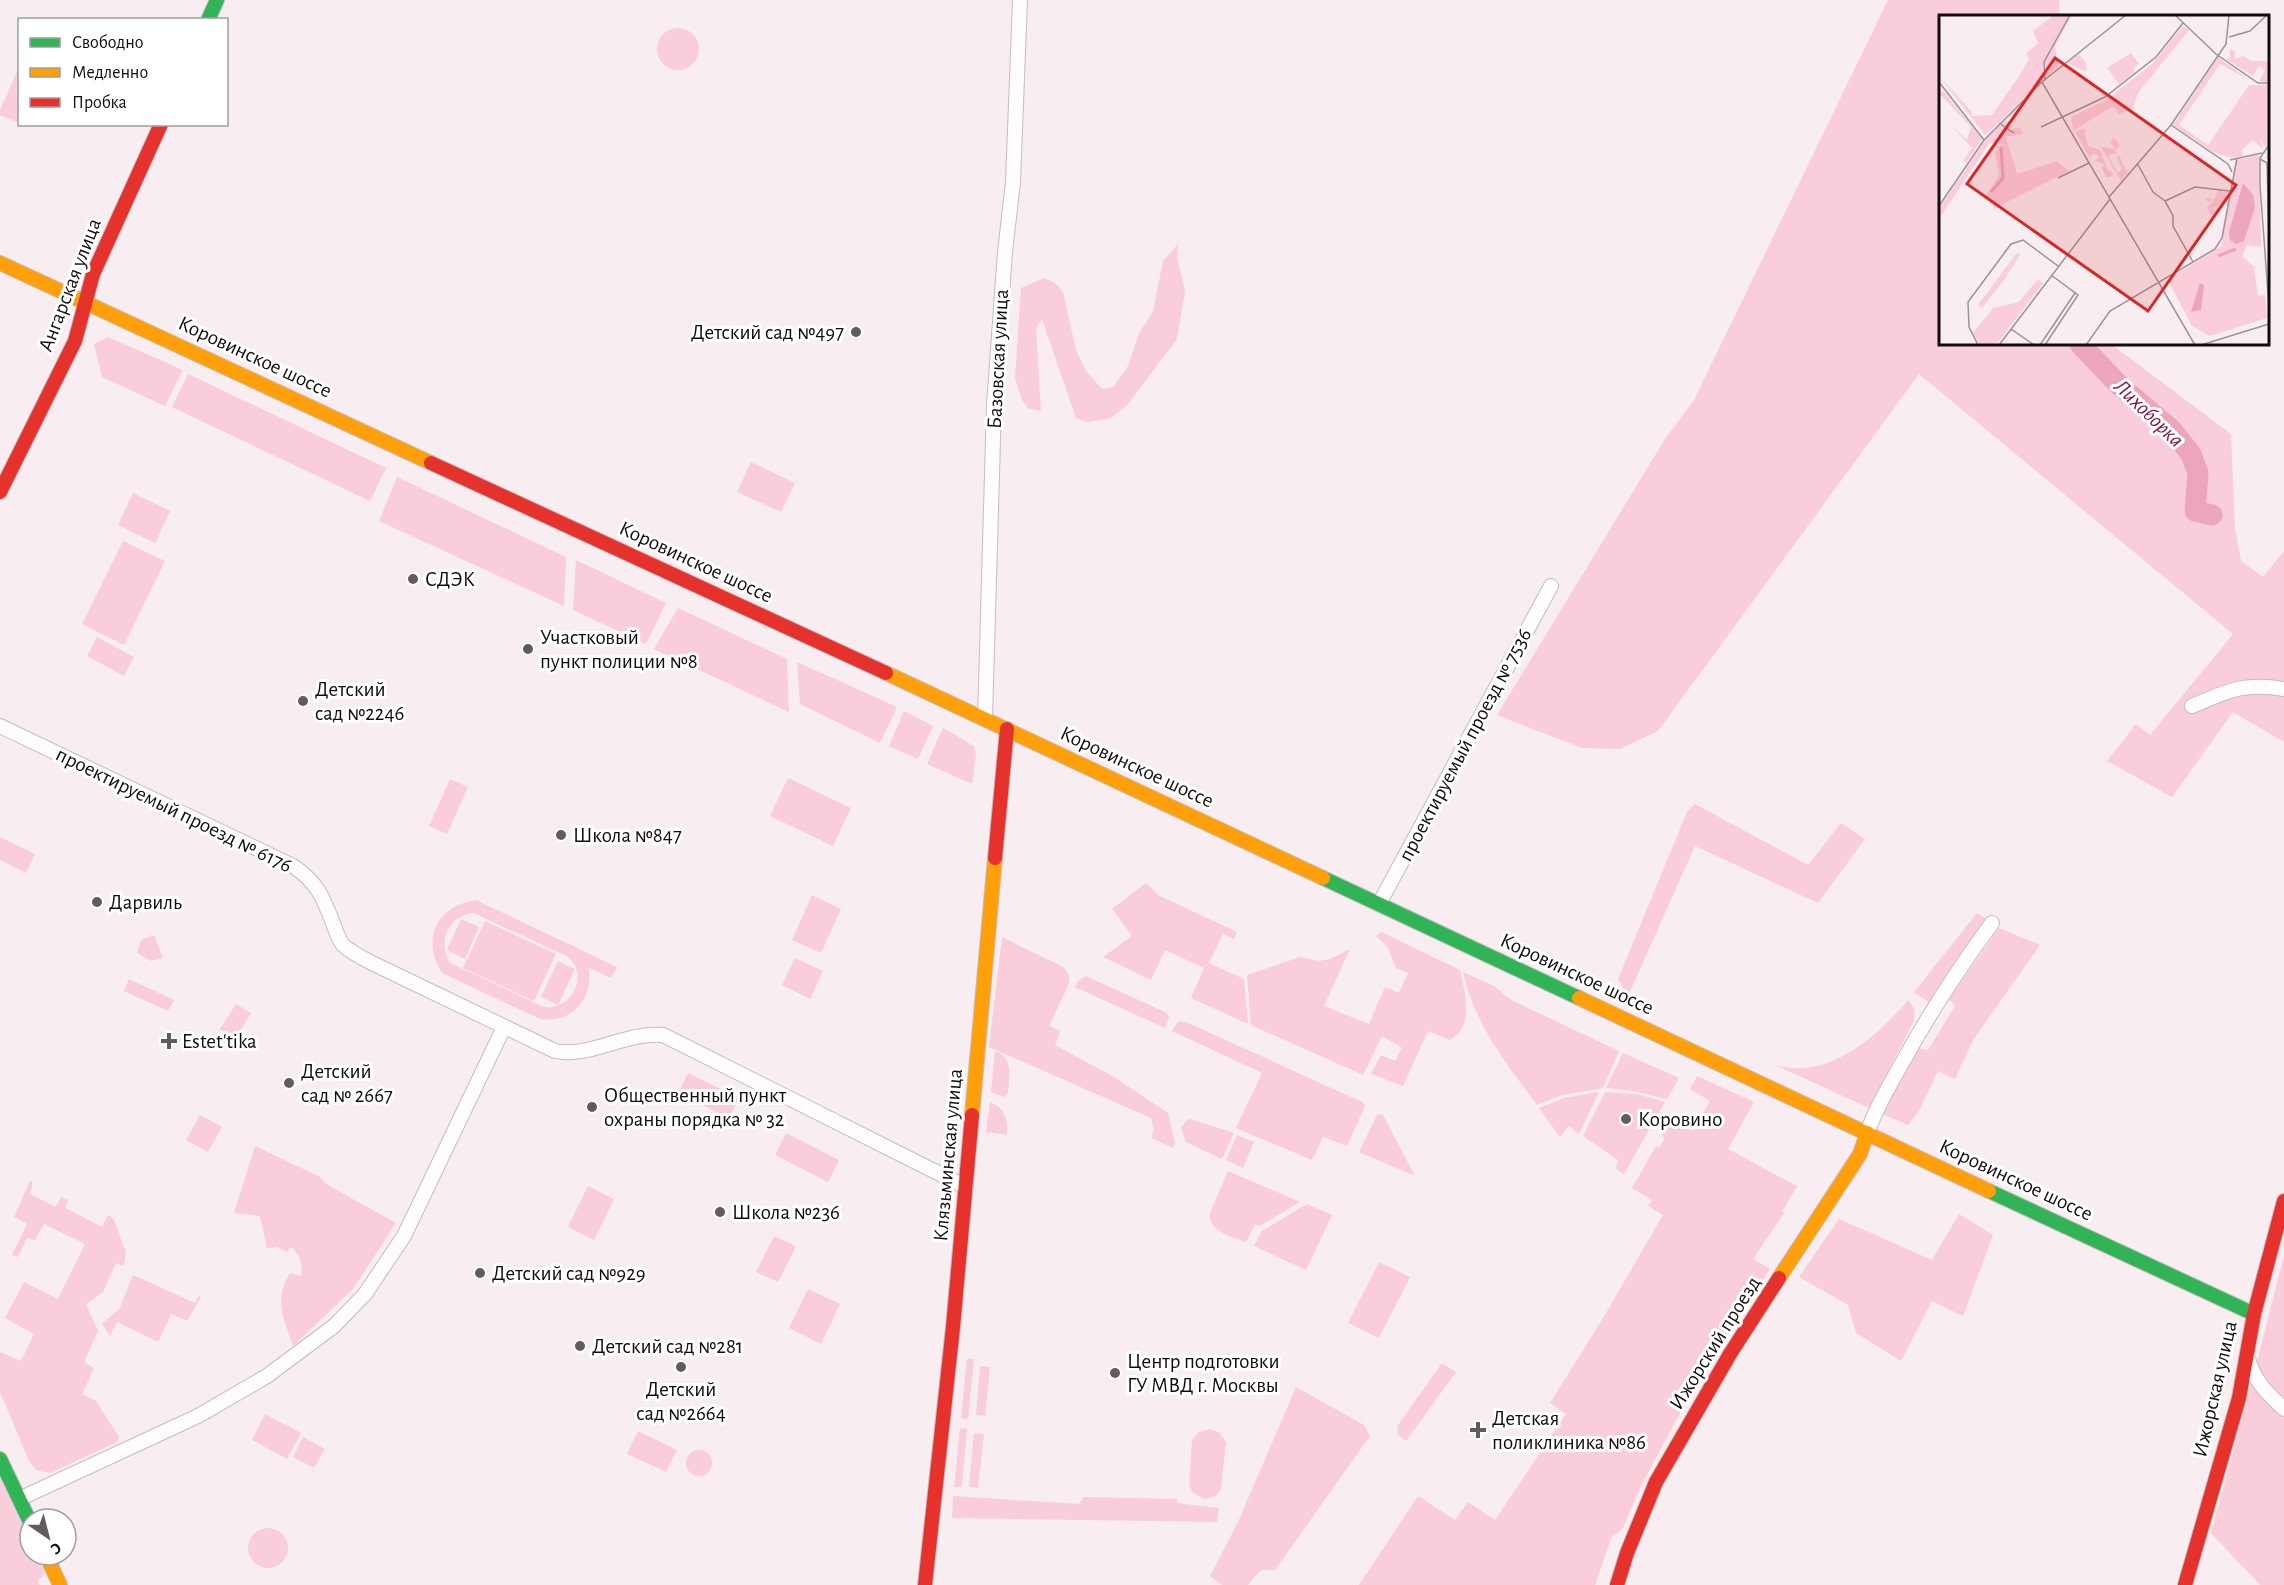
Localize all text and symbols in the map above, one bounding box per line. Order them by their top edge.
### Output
inset map [1939,15,2269,345]
legend [18,18,228,126]
text: Свободно [72,33,144,52]
text: Медленно [72,64,148,82]
text: Пробка [72,93,127,112]
street label: Ангарская улица [35,215,105,355]
street label: Базовская улица [984,288,1012,429]
street label: Коровинское шоссе [175,312,335,402]
place label: Детский сад №497 [691,322,844,343]
marker: Детский сад №497 [849,325,863,339]
water label: Лихоборка [2109,374,2188,452]
street label: Коровинское шоссе [616,517,776,607]
place label: СДЭК [425,569,475,590]
marker: СДЭК [406,572,420,586]
street label: проектируемый проезд № 7536 [1395,625,1535,865]
place label: Участковый пункт полиции №8 [540,627,698,672]
marker: Участковый пункт полиции №8 [521,642,535,656]
place label: Детский сад №2246 [315,679,404,724]
marker: Детский сад №2246 [296,694,310,708]
street label: Коровинское шоссе [1057,722,1217,812]
street label: проектируемый проезд № 6176 [53,744,295,876]
place label: Школа №847 [573,825,682,846]
marker: Школа №847 [554,828,568,842]
place label: Дарвиль [109,892,182,913]
marker: Дарвиль [90,895,104,909]
street label: Коровинское шоссе [1497,929,1657,1019]
place label: Estet'tika [182,1031,257,1052]
marker: Estet'tika [160,1032,178,1050]
place label: Детский сад № 2667 [301,1061,393,1106]
street label: Клязьминская улица [930,1067,966,1242]
marker: Детский сад № 2667 [282,1076,296,1090]
place label: Общественный пункт охраны порядка № 32 [604,1085,787,1130]
marker: Общественный пункт охраны порядка № 32 [585,1100,599,1114]
place label: Коровино [1638,1109,1722,1130]
marker: Коровино [1619,1112,1633,1126]
street label: Коровинское шоссе [1936,1135,2096,1225]
place label: Школа №236 [732,1202,840,1223]
marker: Школа №236 [713,1205,727,1219]
place label: Детский сад №929 [492,1263,646,1284]
marker: Детский сад №929 [473,1266,487,1280]
street label: Ижорский проезд [1666,1273,1764,1413]
street label: Ижорская улица [2189,1318,2241,1459]
place label: Детский сад №281 [592,1336,743,1357]
marker: Детский сад №281 [573,1339,587,1353]
place label: Центр подготовки ГУ МВД г. Москвы [1127,1351,1280,1396]
marker: Детский сад №2664 [674,1360,688,1374]
marker: Центр подготовки ГУ МВД г. Москвы [1108,1366,1122,1380]
place label: Детский сад №2664 [636,1379,726,1424]
place label: Детская поликлиника №86 [1492,1408,1646,1453]
marker: Детская поликлиника №86 [1469,1421,1487,1439]
north arrow [18,1507,78,1567]
text: С [48,1539,64,1558]

